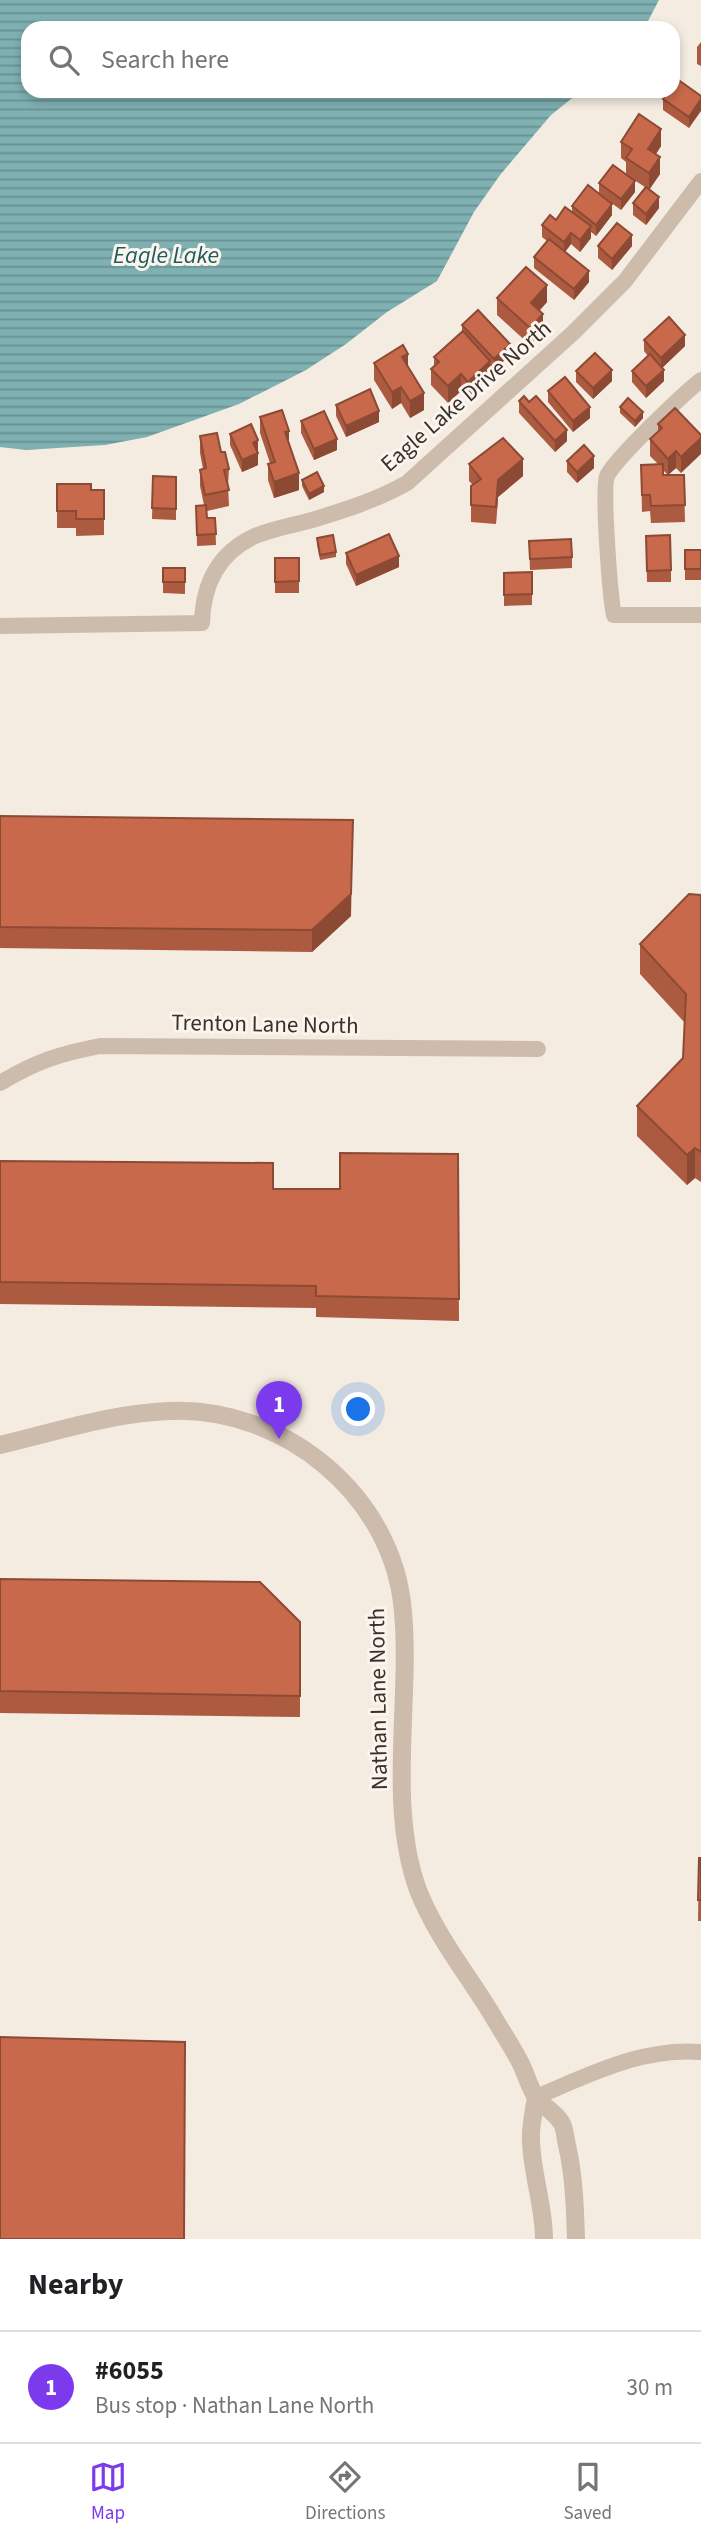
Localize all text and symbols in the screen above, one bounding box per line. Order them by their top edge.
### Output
search box [21,21,680,98]
icon: search [45,41,83,79]
text: Search here [101,41,229,78]
water label: Eagle Lake [113,238,219,273]
street label: Eagle Lake Drive North [373,312,559,480]
street label: Trenton Lane North [171,1006,359,1042]
pin: 1 [256,1381,302,1439]
your location [341,1392,375,1426]
street label: Nathan Lane North [360,1608,396,1790]
text: Nearby [28,2263,123,2306]
text: #6055 [95,2352,164,2389]
text: 1 [45,2371,57,2404]
text: 30 m [626,2371,673,2404]
text: Bus stop · Nathan Lane North [95,2389,374,2422]
tab: Map [89,2458,127,2527]
tab: Directions [305,2458,385,2527]
tab: Saved [563,2458,612,2527]

